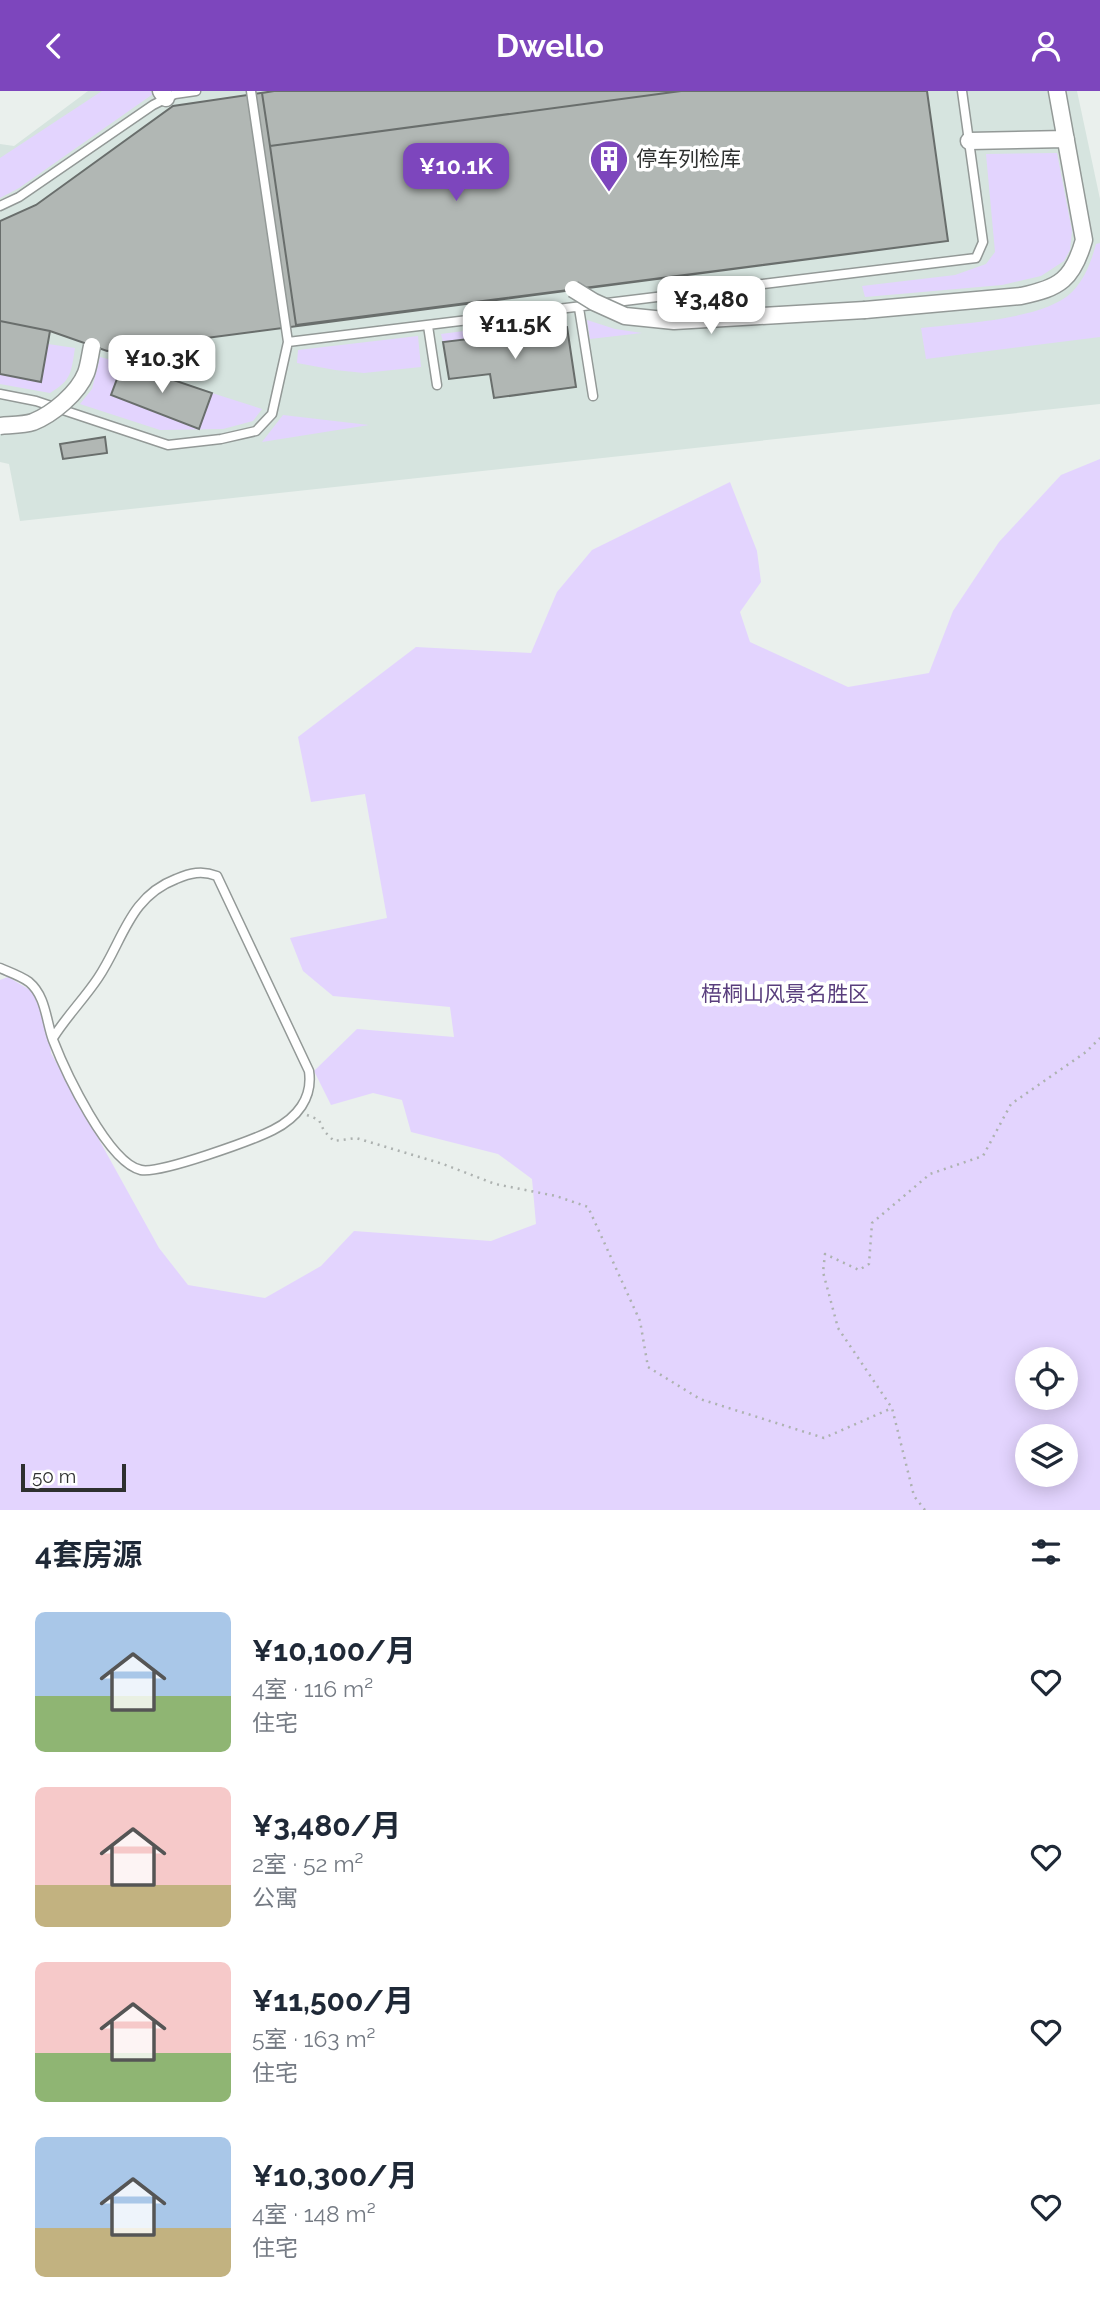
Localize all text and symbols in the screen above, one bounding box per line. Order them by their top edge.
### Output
icon: back [35,27,73,65]
text: Dwello [496,27,604,64]
icon: person [1027,27,1065,65]
building icon: 停车列检库 [588,138,630,193]
pin: ¥10.1K [399,143,513,203]
place label: 停车列检库 [636,146,741,171]
text: ¥10.1K [419,152,493,179]
pin: ¥3,480 [654,277,768,336]
text: ¥3,480 [673,285,749,312]
pin: ¥11.5K [458,301,572,361]
text: ¥11.5K [479,310,551,337]
pin: ¥10.3K [105,335,219,395]
text: ¥10.3K [124,344,200,371]
park label: 梧桐山风景名胜区 [701,981,869,1006]
map controls [1015,1347,1078,1487]
button: locate [1015,1347,1078,1410]
button: layers [1015,1424,1078,1487]
scale bar [21,1461,126,1493]
text: 50 m [32,1465,76,1487]
icon: filters [1027,1533,1065,1571]
text: 4套房源 [35,1537,142,1572]
text: ¥10,100/月 [252,1633,416,1668]
icon: home [91,1640,175,1724]
icon: heart [1027,1663,1065,1701]
text: 4室 · 116 m² [252,1675,373,1702]
text: 住宅 [252,1709,298,1736]
text: ¥3,480/月 [252,1808,401,1843]
icon: home [91,1815,175,1899]
icon: heart [1027,1838,1065,1876]
text: 2室 · 52 m² [252,1850,364,1877]
text: 公寓 [252,1884,298,1911]
text: ¥11,500/月 [252,1983,414,2018]
icon: home [91,1990,175,2074]
icon: heart [1027,2013,1065,2051]
text: 5室 · 163 m² [252,2025,376,2052]
text: 住宅 [252,2059,298,2086]
text: ¥10,300/月 [252,2158,418,2193]
icon: home [91,2165,175,2249]
icon: heart [1027,2188,1065,2226]
text: 4室 · 148 m² [252,2200,376,2227]
text: 住宅 [252,2234,298,2261]

